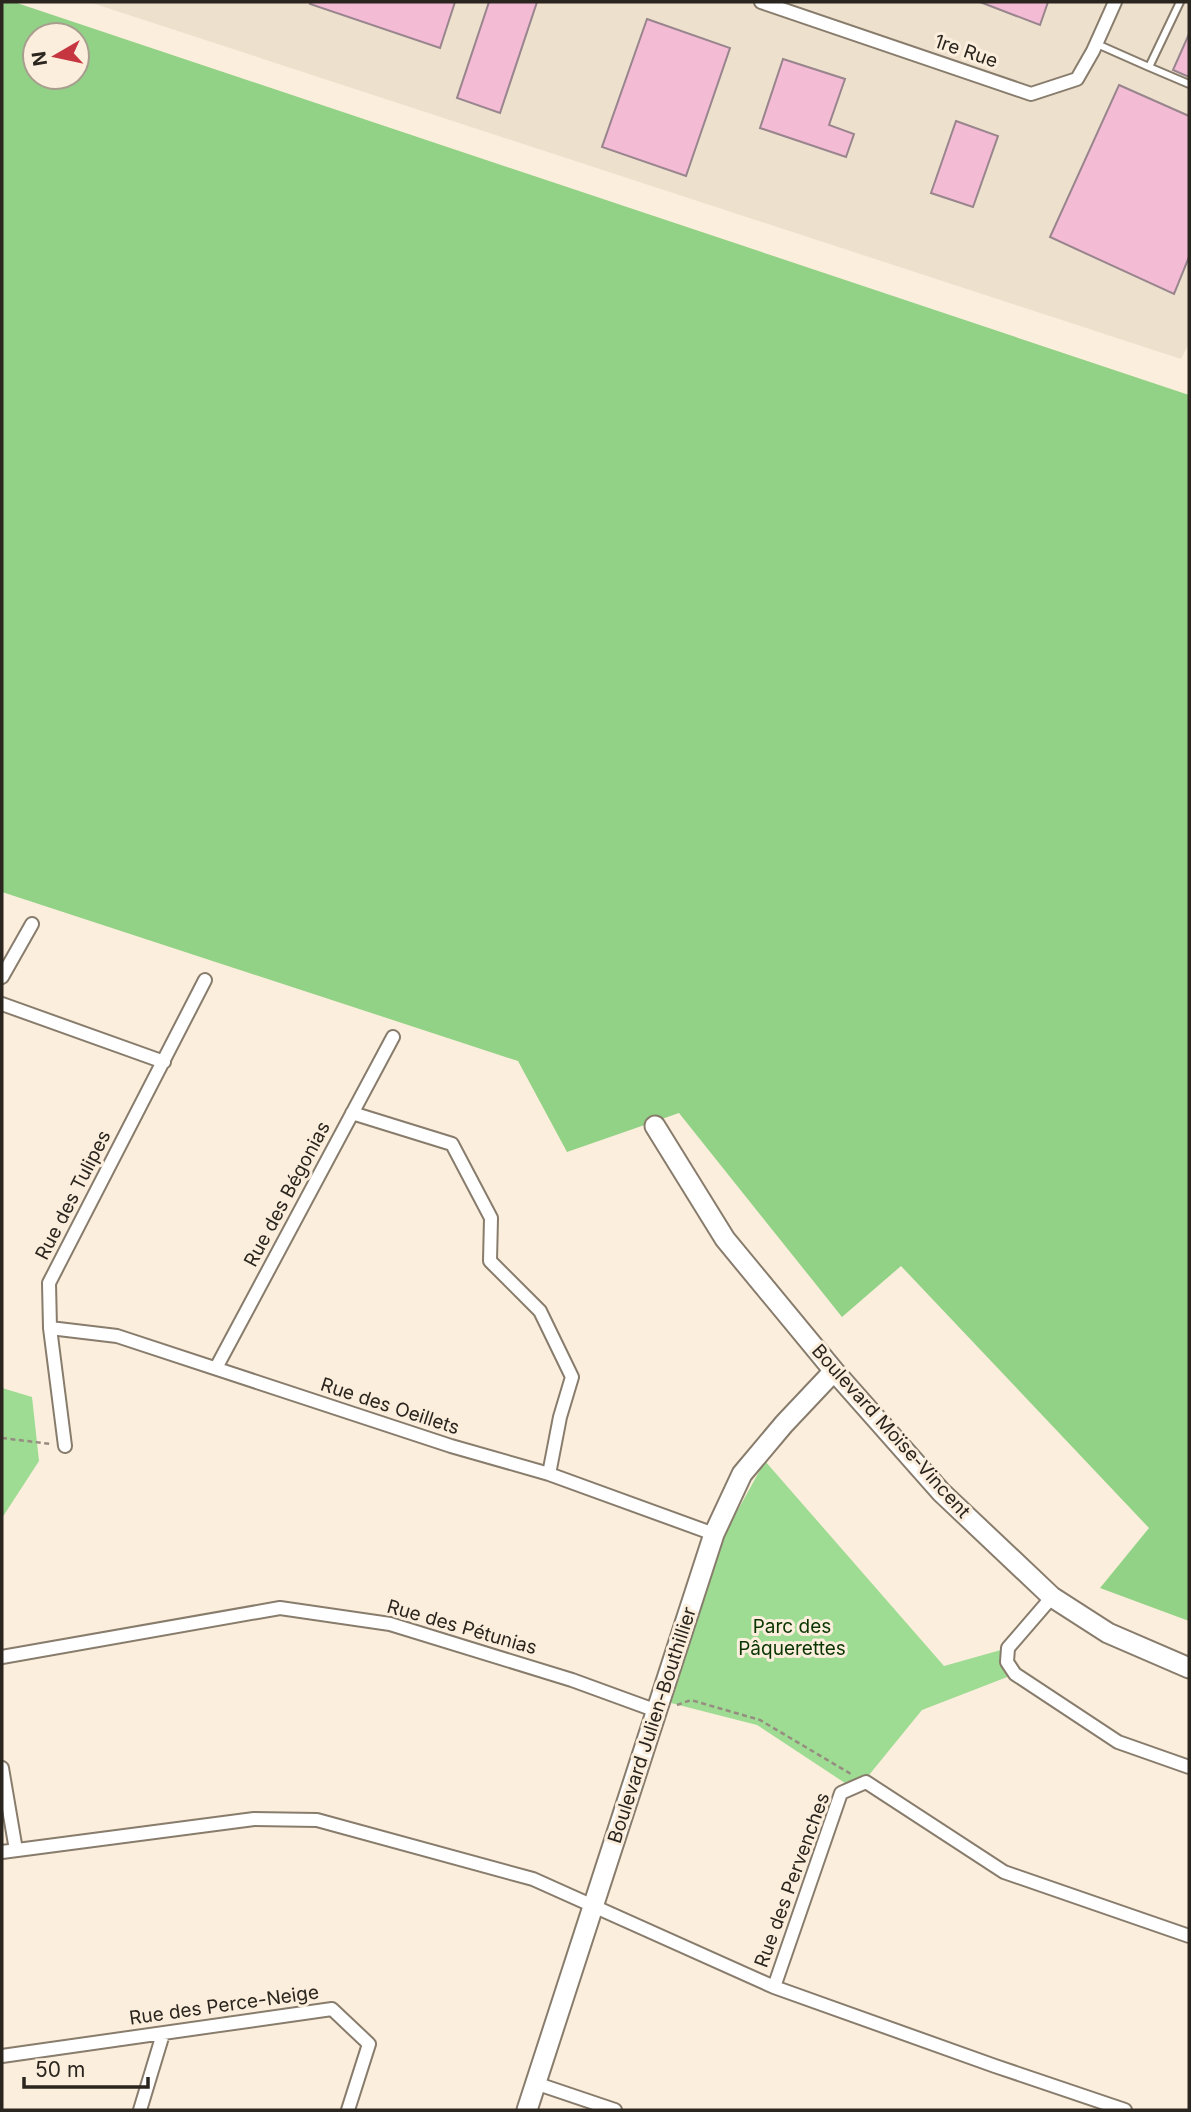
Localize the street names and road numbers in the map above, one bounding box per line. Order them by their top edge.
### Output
street label: 1re Rue [931,29,1001,73]
street label: Rue des Bégonias [239,1118,335,1270]
street label: Rue des Tulipes [31,1127,115,1263]
street label: Boulevard Moïse-Vincent [807,1339,975,1523]
street label: Rue des Oeillets [318,1373,462,1439]
street label: Rue des Pétunias [384,1595,540,1659]
street label: Boulevard Julien-Bouthillier [603,1604,701,1846]
street label: Rue des Pervenches [750,1789,834,1971]
street label: Rue des Perce-Neige [128,1980,320,2030]

